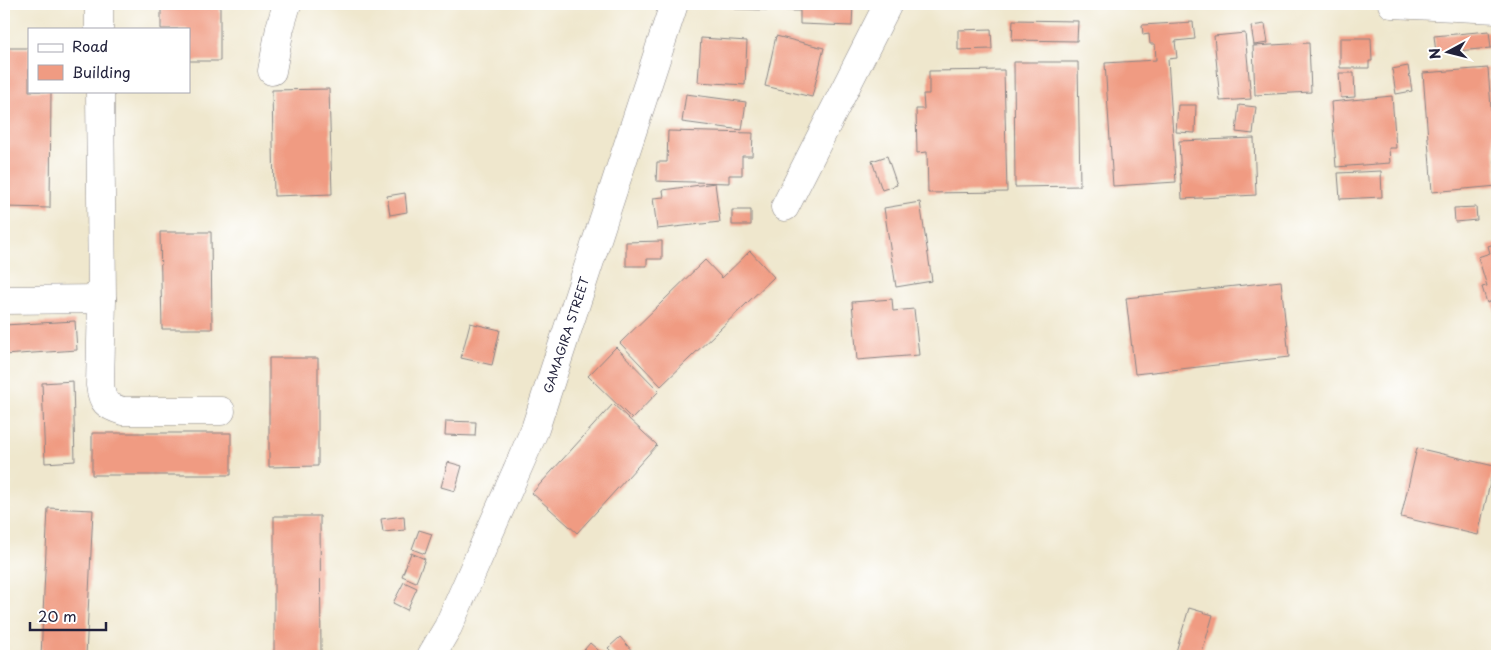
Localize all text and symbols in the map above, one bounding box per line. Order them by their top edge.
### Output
legend [28,28,190,92]
north arrow [1424,28,1474,78]
text: Road [72,34,108,57]
text: N [1424,47,1446,60]
text: Building [72,60,131,83]
street label: GAMAGIRA STREET [538,274,593,395]
scale bar [30,600,106,632]
text: 20 m [38,604,77,627]

